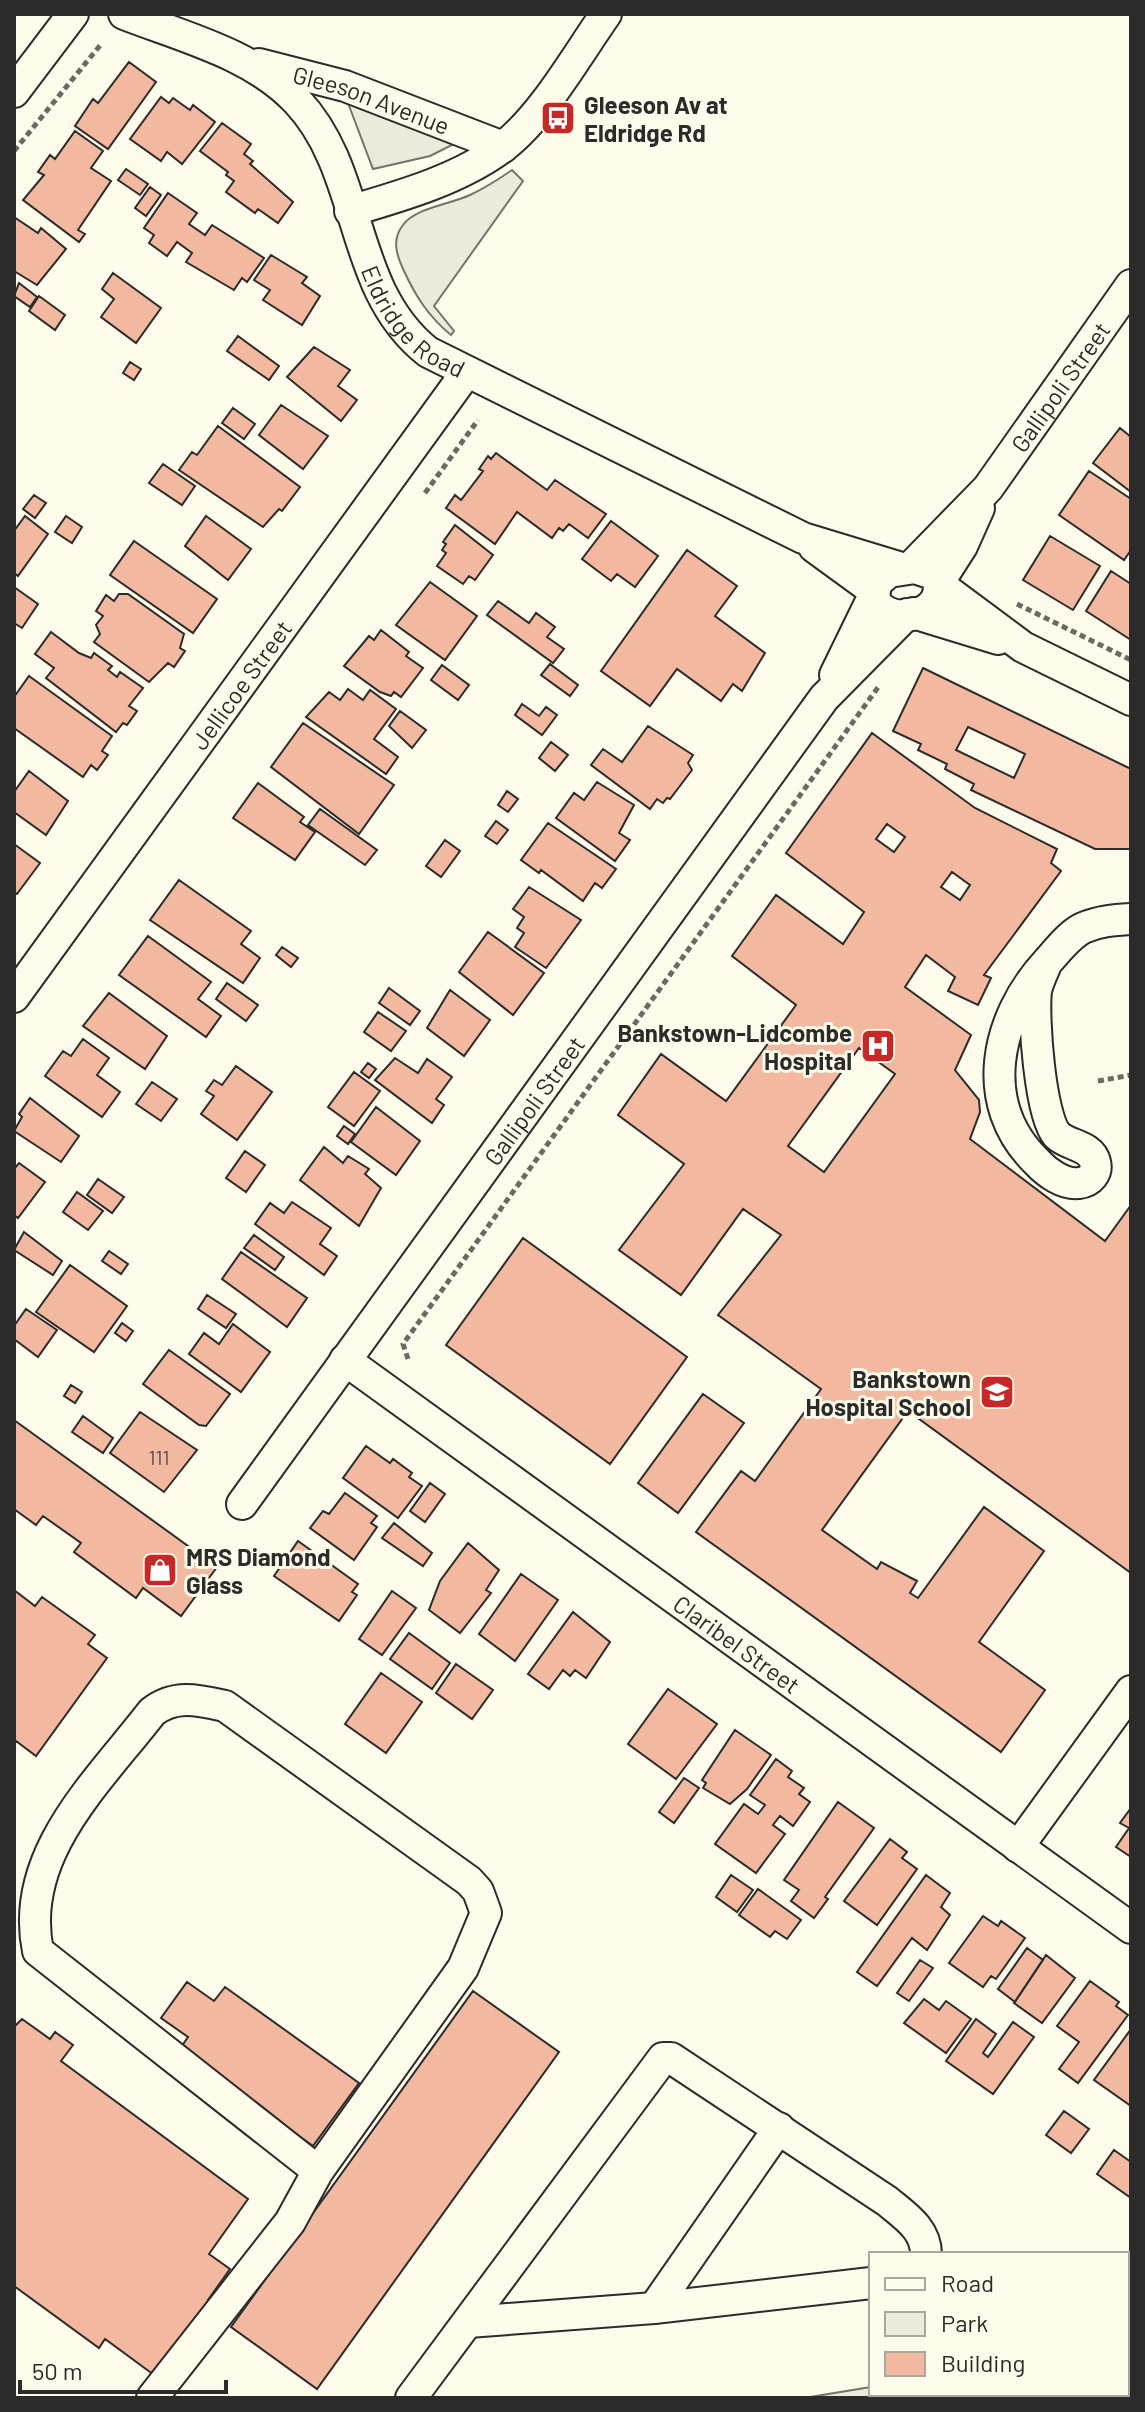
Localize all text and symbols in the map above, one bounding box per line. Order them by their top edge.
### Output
street label: Gleeson Avenue [290,59,454,140]
place label: Gleeson Av at Eldridge Rd [584,90,728,147]
bus stop icon: Gleeson Av at Eldridge Rd [539,99,577,137]
street label: Eldridge Road [356,261,470,383]
street label: Gallipoli Street [1004,316,1115,457]
street label: Jellicoe Street [184,614,297,755]
place label: Bankstown-Lidcombe Hospital [617,1018,852,1075]
hospital icon: Bankstown-Lidcombe Hospital [859,1027,897,1065]
street label: Gallipoli Street [477,1030,590,1170]
place label: Bankstown Hospital School [805,1364,971,1421]
school or university icon: Bankstown Hospital School [978,1373,1016,1411]
house number: 111 [148,1445,170,1469]
place label: MRS Diamond Glass [186,1542,331,1599]
shop icon: MRS Diamond Glass [141,1551,179,1589]
street label: Claribel Street [668,1588,806,1699]
legend [869,2252,1129,2396]
text: Road [941,2268,994,2297]
text: Park [941,2308,988,2337]
scale bar [20,2344,226,2394]
text: Building [941,2348,1025,2377]
text: 50 m [32,2356,83,2385]

